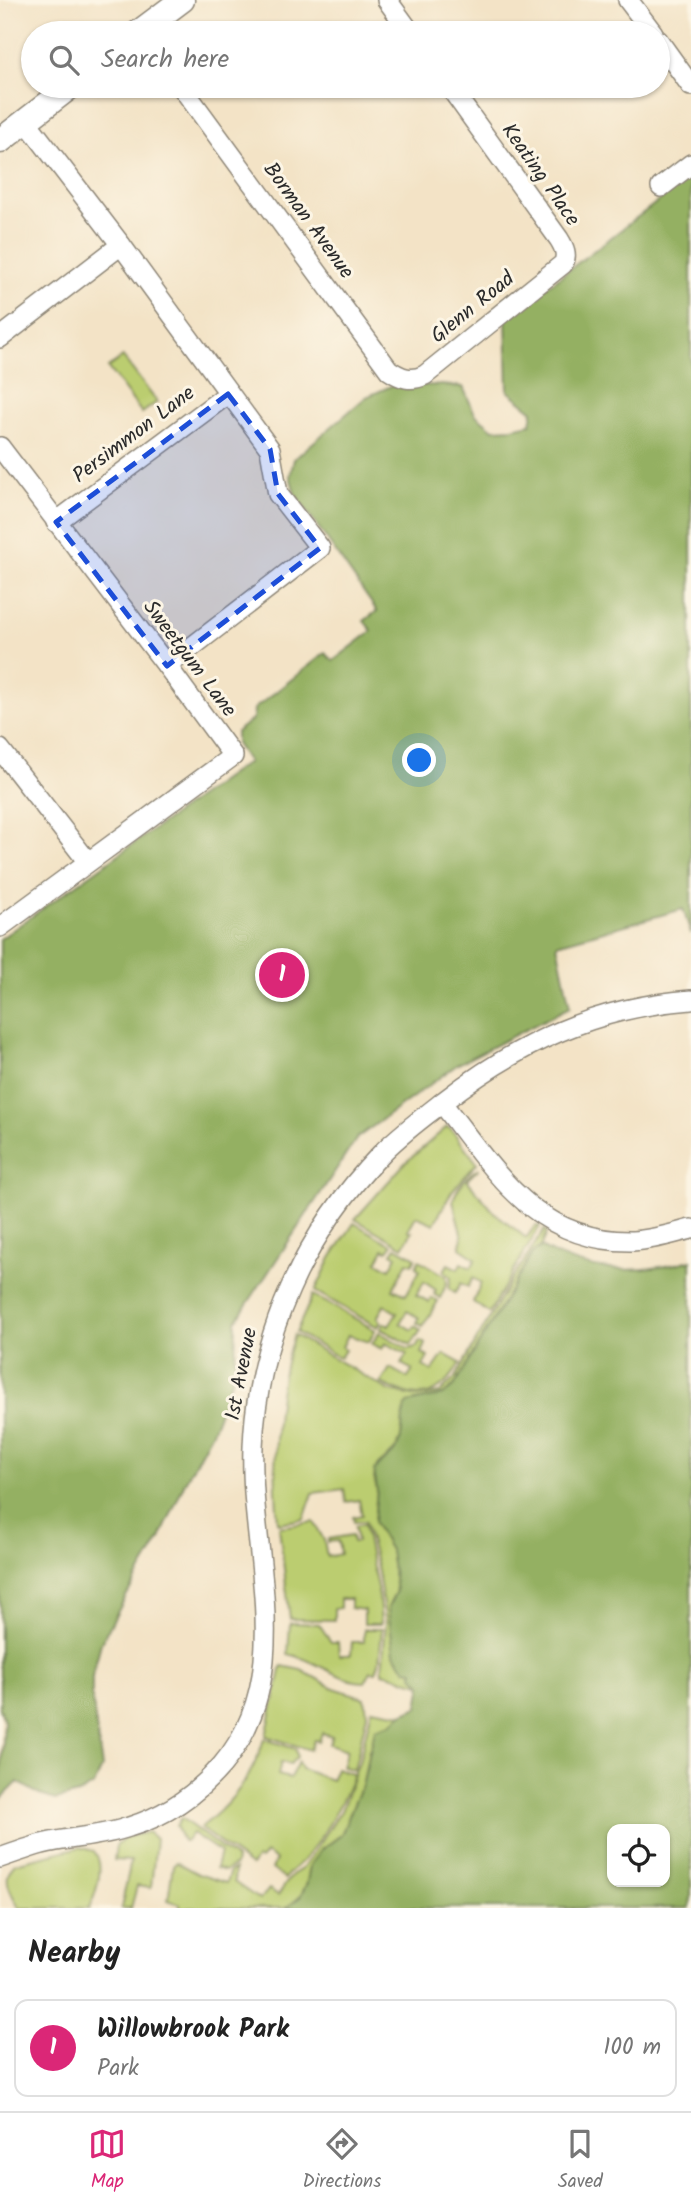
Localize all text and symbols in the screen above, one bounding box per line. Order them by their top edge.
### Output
search box [21,21,670,98]
text: Search here [101,39,229,81]
icon: search [45,41,83,79]
street label: Keating Place [492,117,588,234]
street label: Borman Avenue [254,156,362,287]
street label: Glenn Road [424,263,523,352]
street label: Persimmon Lane [66,377,203,492]
street label: Sweetgum Lane [134,593,244,725]
your location [402,743,436,777]
pin: 1 [259,949,305,1001]
street label: 1st Avenue [217,1324,267,1423]
map controls [607,1824,670,1887]
button: locate [607,1824,670,1887]
text: Nearby [28,1930,120,1978]
text: Willowbrook Park [97,2009,289,2051]
text: 1 [50,2030,56,2066]
text: 100 m [603,2030,661,2066]
text: Park [97,2051,139,2087]
tab: Map [88,2125,126,2197]
tab: Directions [303,2125,381,2197]
tab: Saved [558,2125,603,2197]

